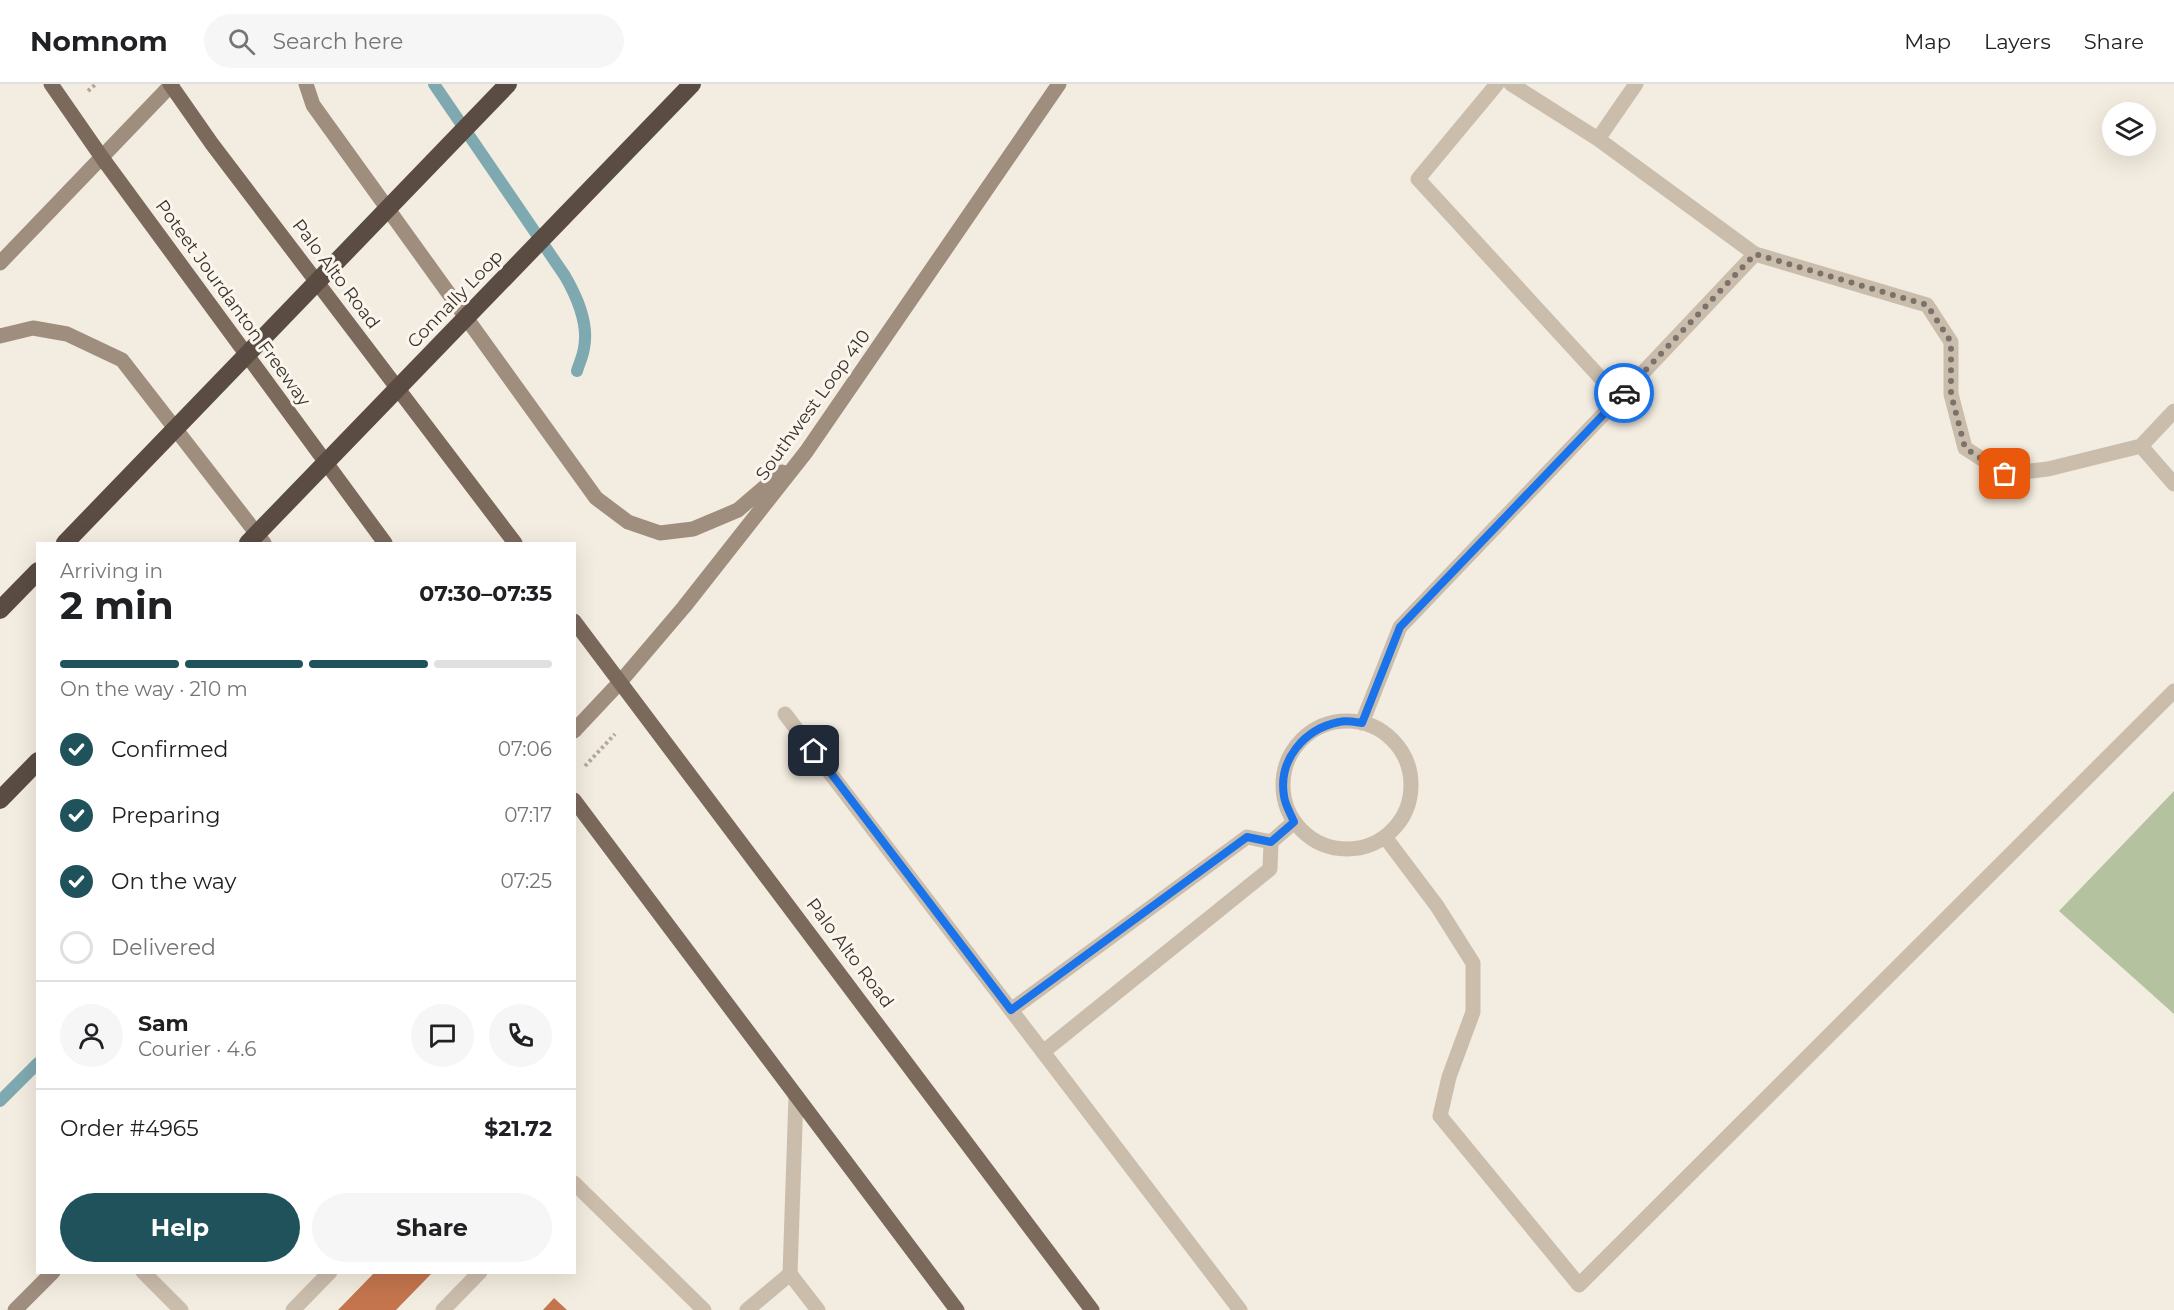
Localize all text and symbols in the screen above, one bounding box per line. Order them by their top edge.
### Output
search box [204,14,624,68]
text: Nomnom [30,24,168,58]
icon: search [225,25,258,58]
text: Search here [273,28,403,55]
text: Map [1904,29,1951,54]
text: Layers [1984,29,2051,54]
text: Share [2084,29,2144,54]
map controls [2102,102,2156,156]
button: layers [2102,102,2156,156]
street label: Poteet Jourdanton Freeway [151,196,315,411]
street label: Palo Alto Road [288,215,384,333]
street label: Connally Loop [403,245,507,353]
street label: Southwest Loop 410 [751,325,875,485]
courier [1594,363,1654,423]
icon: car [1608,377,1641,410]
pin [1979,448,2030,499]
icon: bag [1988,457,2021,490]
text: Arriving in [60,559,163,583]
text: 07:30–07:35 [419,580,552,607]
text: 2 min [60,581,174,629]
text: On the way · 210 m [60,677,248,701]
pin [788,725,839,776]
icon: check [60,733,93,766]
icon: home [797,734,830,767]
text: Confirmed [111,736,228,763]
text: 07:06 [498,737,552,761]
icon: check [60,799,93,832]
text: Preparing [111,802,220,829]
text: 07:17 [504,803,552,827]
icon: check [60,865,93,898]
text: On the way [111,868,236,895]
text: 07:25 [501,869,552,893]
street label: Palo Alto Road [802,894,898,1012]
text: Delivered [111,934,216,961]
button: person [60,1004,123,1067]
button: chat [411,1004,474,1067]
button: phone [489,1004,552,1067]
text: Sam [138,1010,189,1037]
text: Courier · 4.6 [138,1037,256,1061]
text: Order #4965 [60,1115,199,1142]
text: $21.72 [484,1115,552,1142]
button: Help [60,1193,300,1262]
button: Share [312,1193,552,1262]

